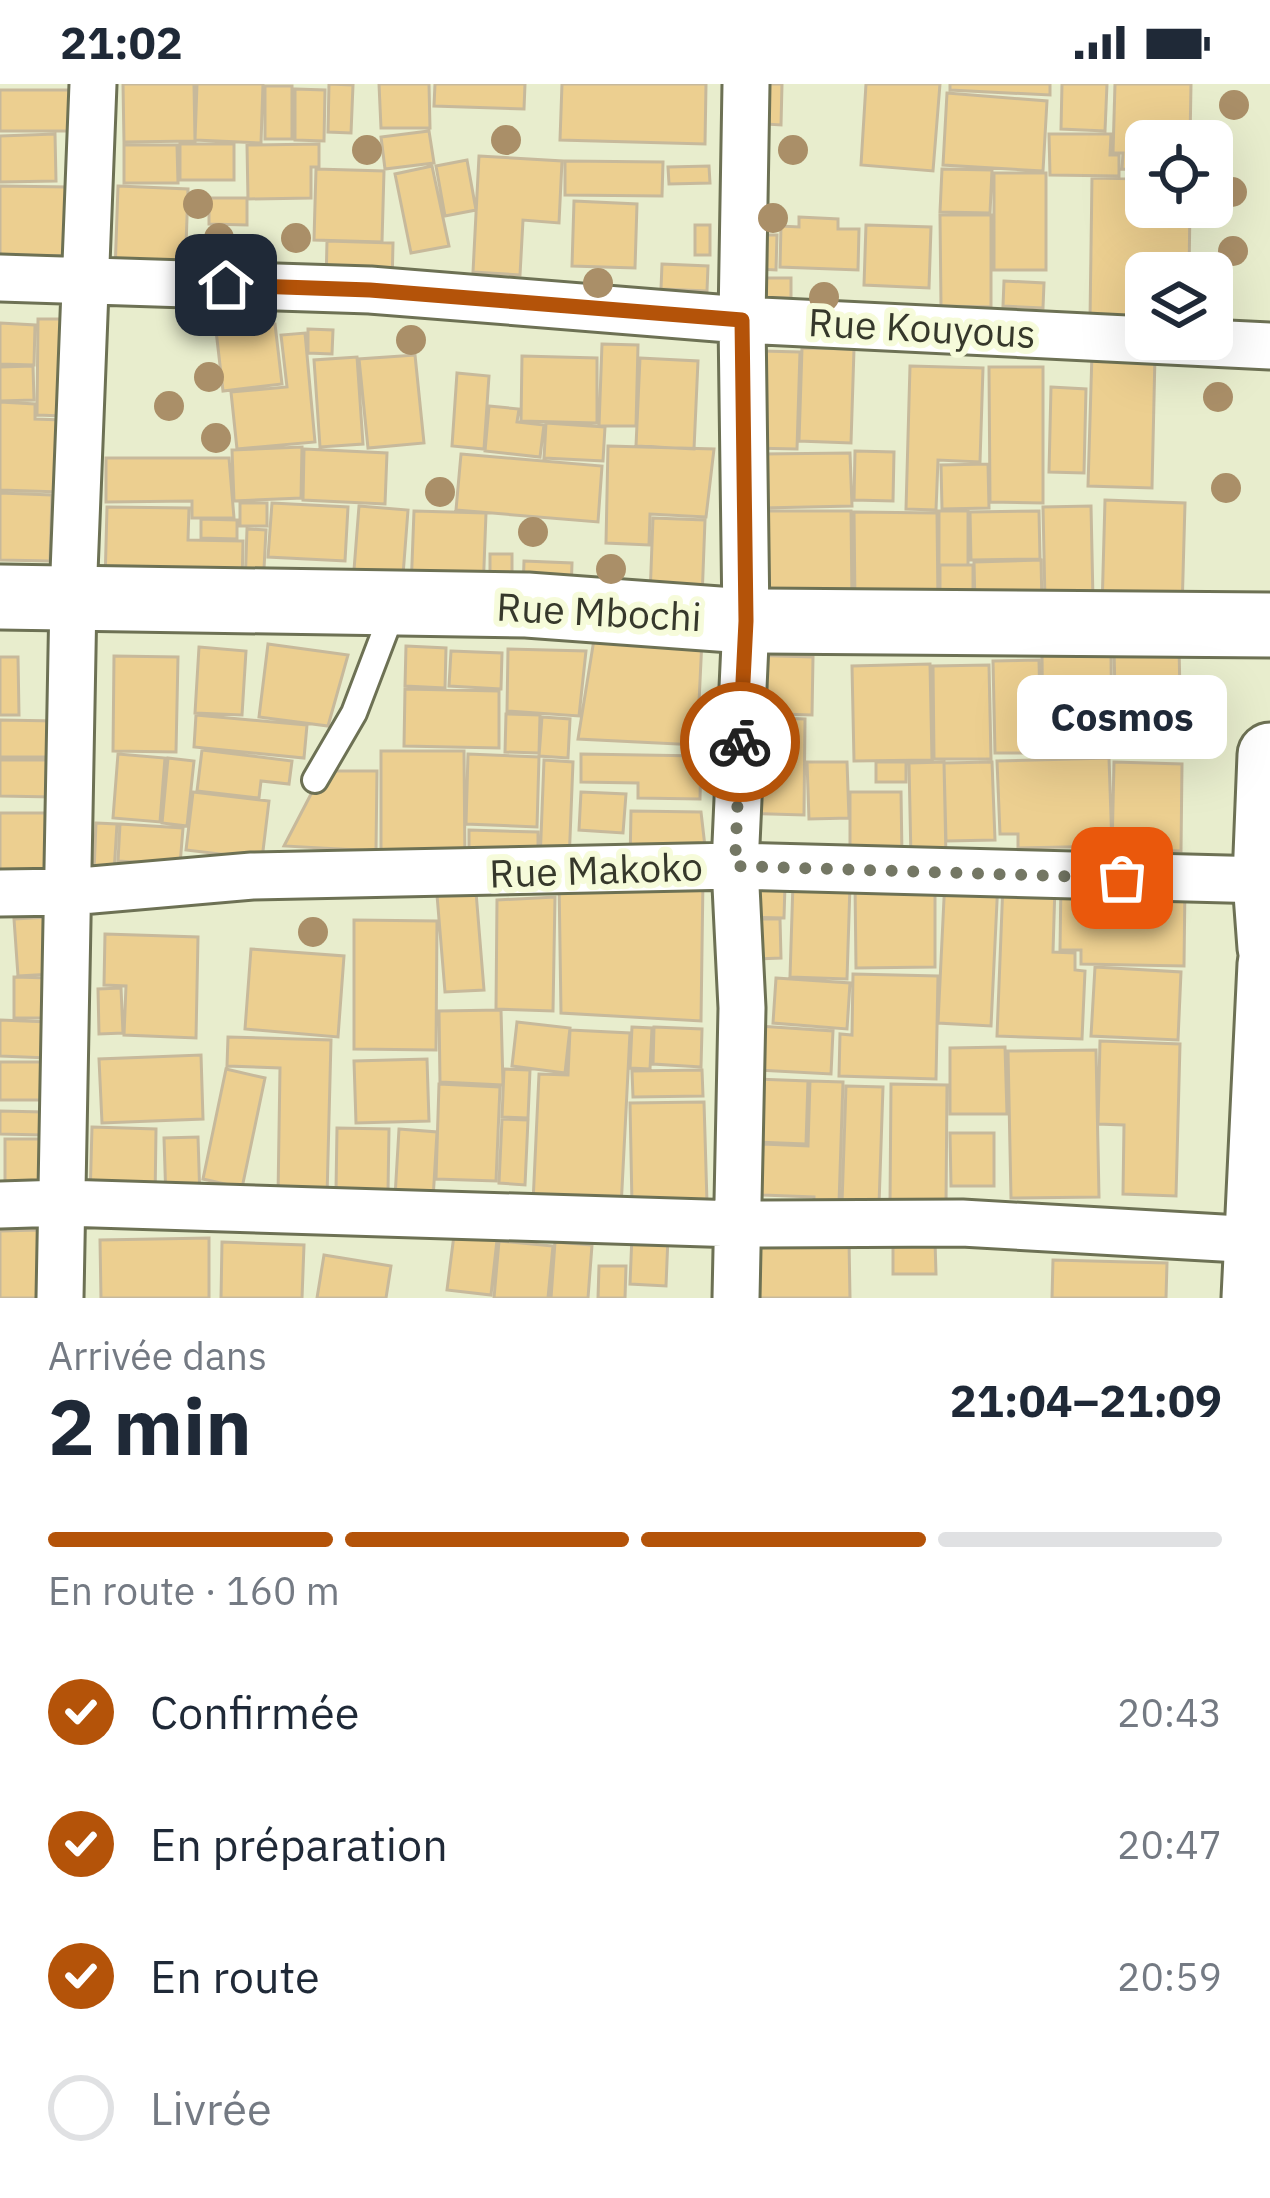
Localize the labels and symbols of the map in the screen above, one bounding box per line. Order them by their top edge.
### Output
pin [175,234,277,336]
street label: Rue Kouyous [807,296,1037,359]
street label: Rue Mbochi [495,581,703,642]
callout: Cosmos [1017,674,1227,758]
courier [680,682,800,802]
pin [1071,827,1173,929]
street label: Rue Makoko [488,840,704,899]

